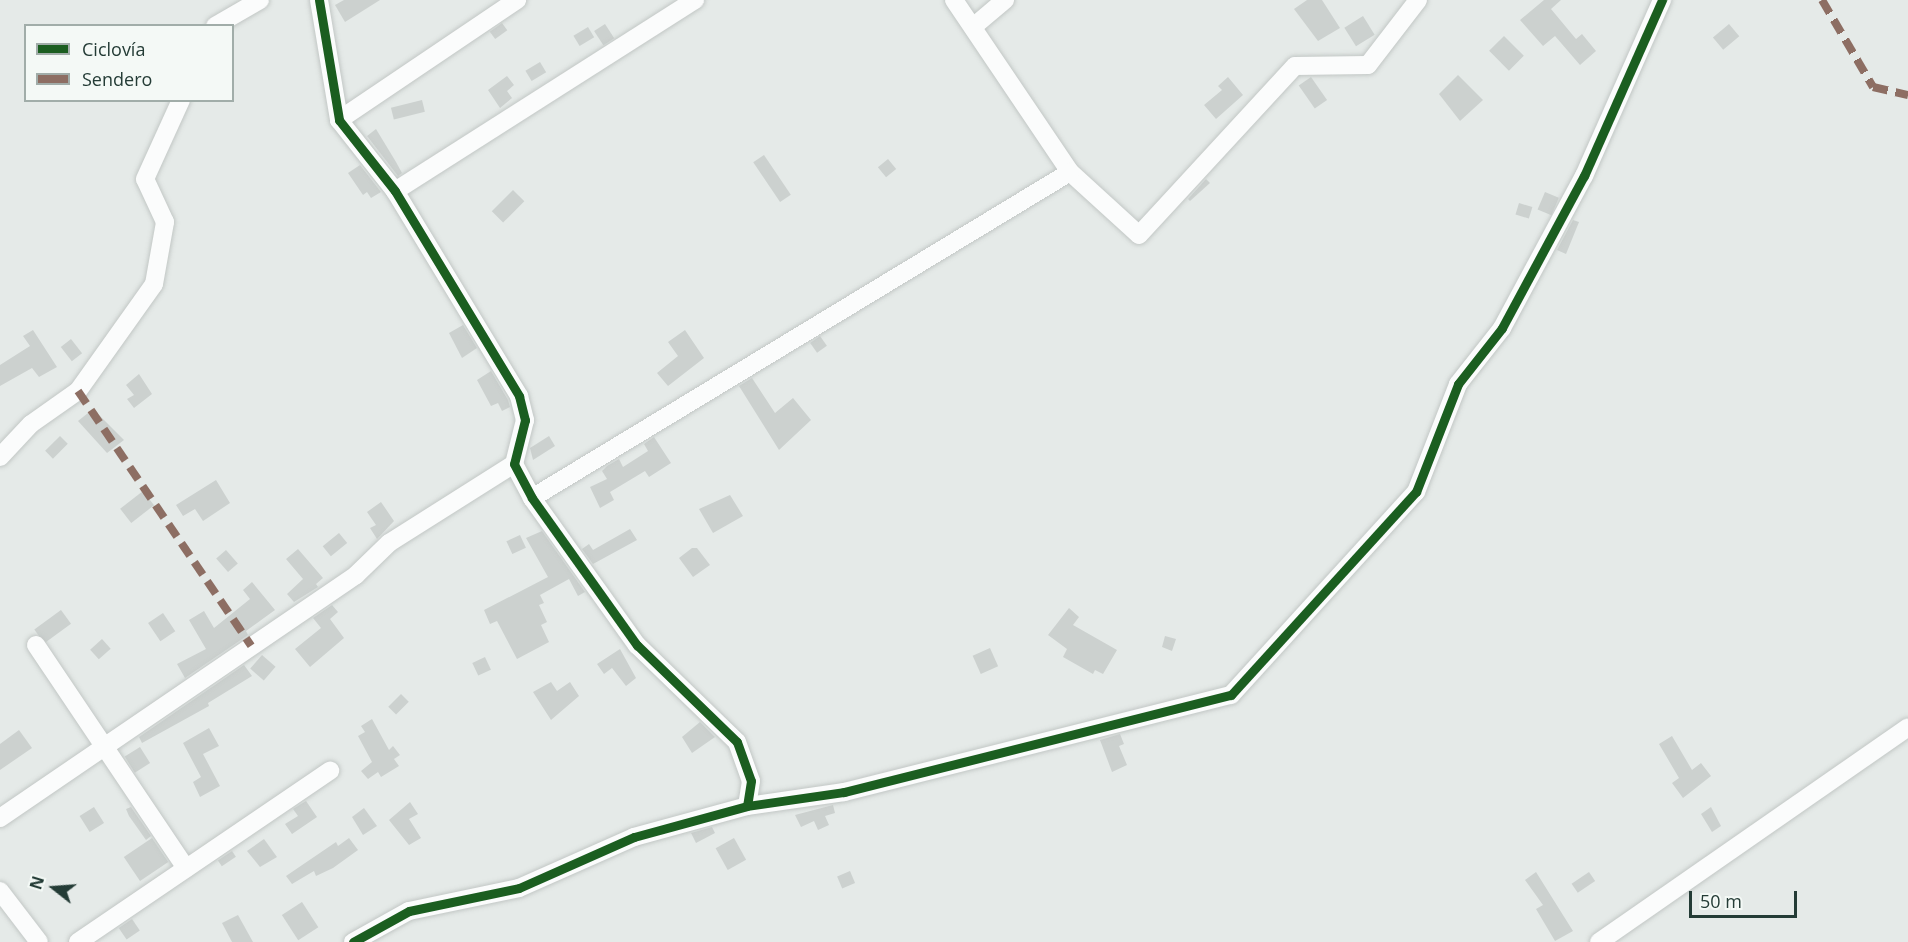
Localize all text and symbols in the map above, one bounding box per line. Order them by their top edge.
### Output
legend [24,24,234,102]
text: Ciclovía [82,37,145,61]
text: Sendero [82,67,152,91]
north arrow [24,858,84,918]
text: N [24,873,49,892]
scale bar [1692,879,1800,917]
text: 50 m [1700,889,1742,913]

